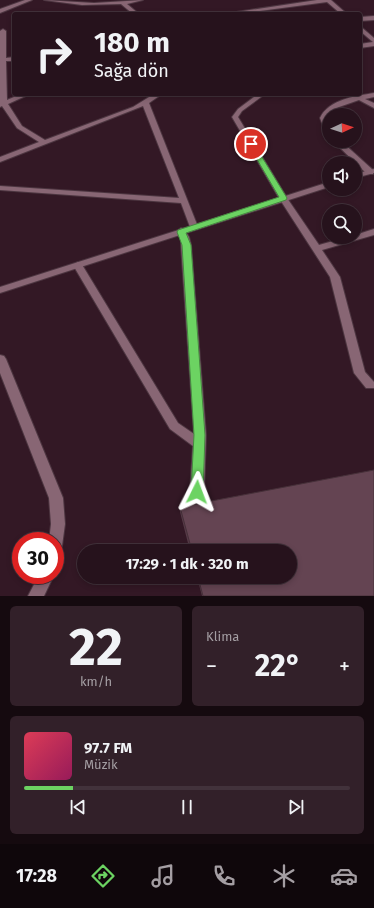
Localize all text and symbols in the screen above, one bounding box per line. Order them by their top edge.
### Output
text: 180 m [94,26,170,59]
icon: right [28,28,80,80]
text: Sağa dön [94,60,169,82]
north arrow [322,108,362,148]
map controls [322,108,362,244]
pin [234,127,268,161]
icon: arrive [240,133,262,155]
button: sound [322,156,362,196]
button: search [322,204,362,244]
position arrow [176,471,218,513]
speed limit sign: 30 [12,532,64,584]
text: 17:29 · 1 dk · 320 m [125,555,249,573]
text: 22 [69,616,123,679]
text: Klima [206,629,239,644]
text: 22° [255,648,301,684]
text: − [206,653,217,680]
text: + [339,653,350,680]
text: km/h [80,674,112,689]
text: 97.7 FM [84,739,132,757]
text: Müzik [84,757,118,772]
icon: previous [67,796,89,818]
icon: pause [176,796,198,818]
icon: next [285,796,307,818]
icon: directions [89,862,117,890]
icon: music [149,862,177,890]
icon: phone [210,862,238,890]
icon: climate [270,862,298,890]
icon: car [330,862,358,890]
text: 17:28 [16,865,57,887]

